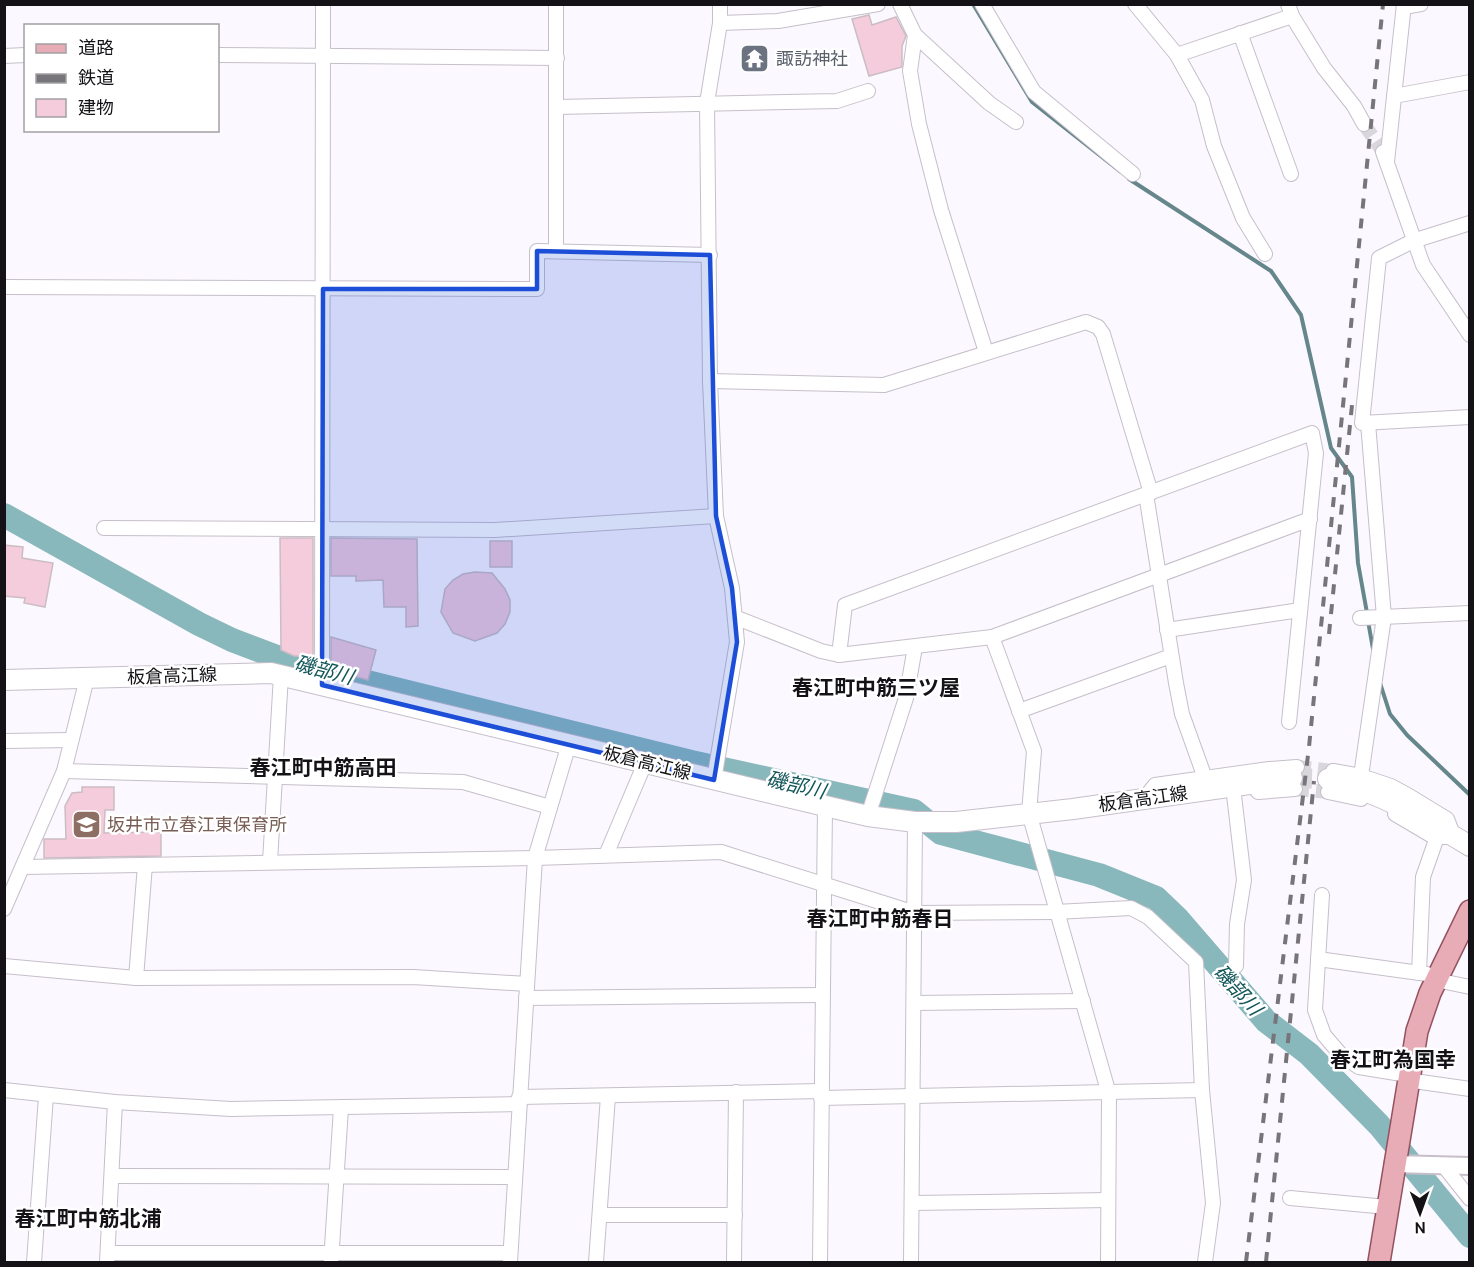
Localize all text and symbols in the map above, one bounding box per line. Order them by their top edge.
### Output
legend [24,24,219,132]
text: 道路 [78,37,114,59]
temple icon: 諏訪神社 [739,43,771,75]
place label: 諏訪神社 [776,48,848,70]
text: 鉄道 [78,67,114,89]
text: 建物 [78,97,114,119]
water label: 磯部川 [292,651,358,690]
street label: 板倉高江線 [127,663,217,689]
district label: 春江町中筋三ツ屋 [792,675,960,700]
street label: 板倉高江線 [601,741,693,785]
district label: 春江町中筋高田 [250,755,397,780]
water label: 磯部川 [764,767,830,804]
street label: 板倉高江線 [1097,782,1189,816]
school or university icon: 坂井市立春江東保育所 [70,809,102,841]
place label: 坂井市立春江東保育所 [107,814,287,836]
district label: 春江町中筋春日 [807,906,954,931]
water label: 磯部川 [1209,960,1268,1022]
district label: 春江町為国幸 [1330,1047,1456,1072]
north arrow [1390,1183,1450,1243]
district label: 春江町中筋北浦 [15,1206,162,1231]
text: N [1414,1218,1426,1237]

